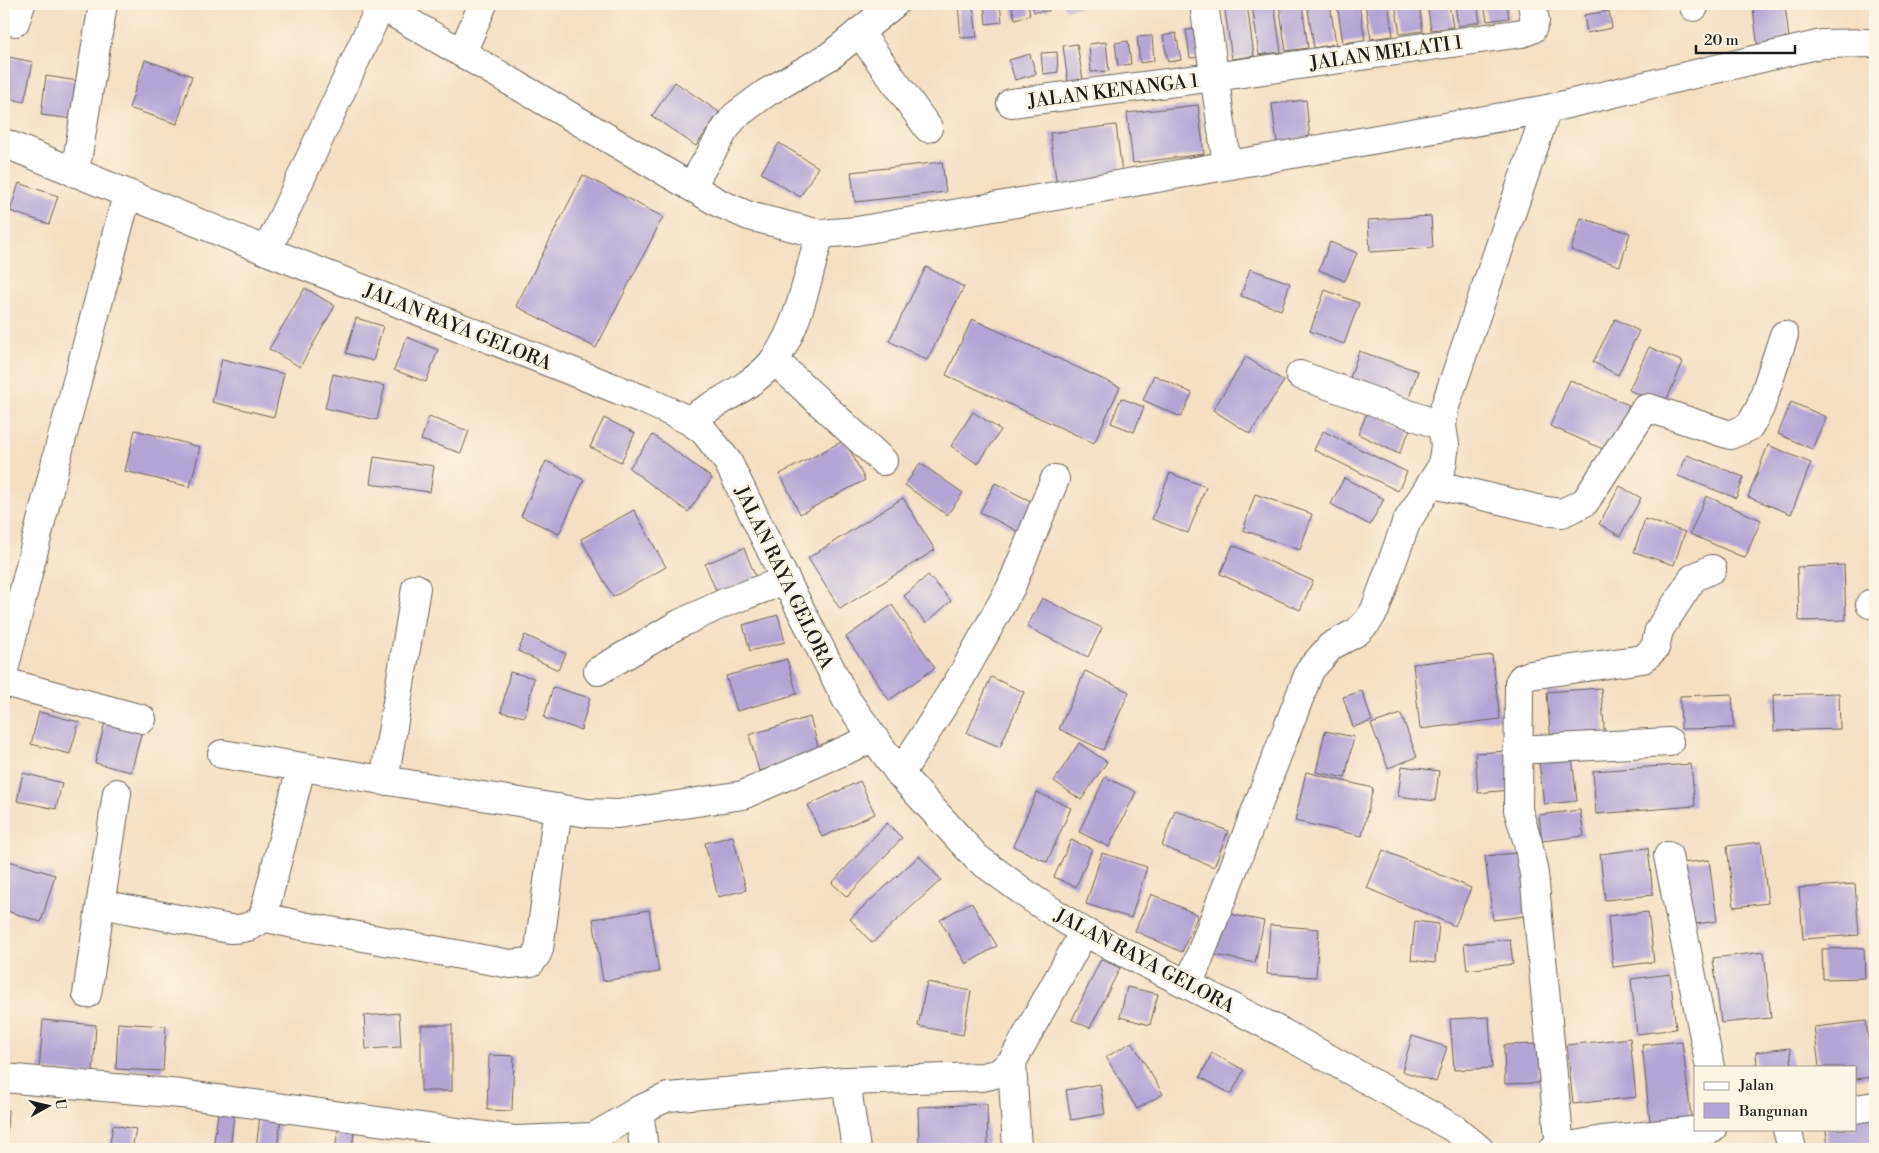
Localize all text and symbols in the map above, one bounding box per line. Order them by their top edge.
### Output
scale bar [1696,22,1795,54]
street label: JALAN MELATI 1 [1307,30,1464,76]
text: 20 m [1704,31,1739,50]
street label: JALAN KENANGA 1 [1025,69,1200,113]
street label: JALAN RAYA GELORA [359,278,556,376]
street label: JALAN RAYA GELORA [729,481,839,674]
street label: JALAN RAYA GELORA [1050,903,1239,1019]
legend [1694,1066,1856,1130]
text: Jalan [1738,1076,1774,1095]
north arrow [22,1080,72,1130]
text: U [50,1098,70,1111]
text: Bangunan [1738,1102,1808,1121]

